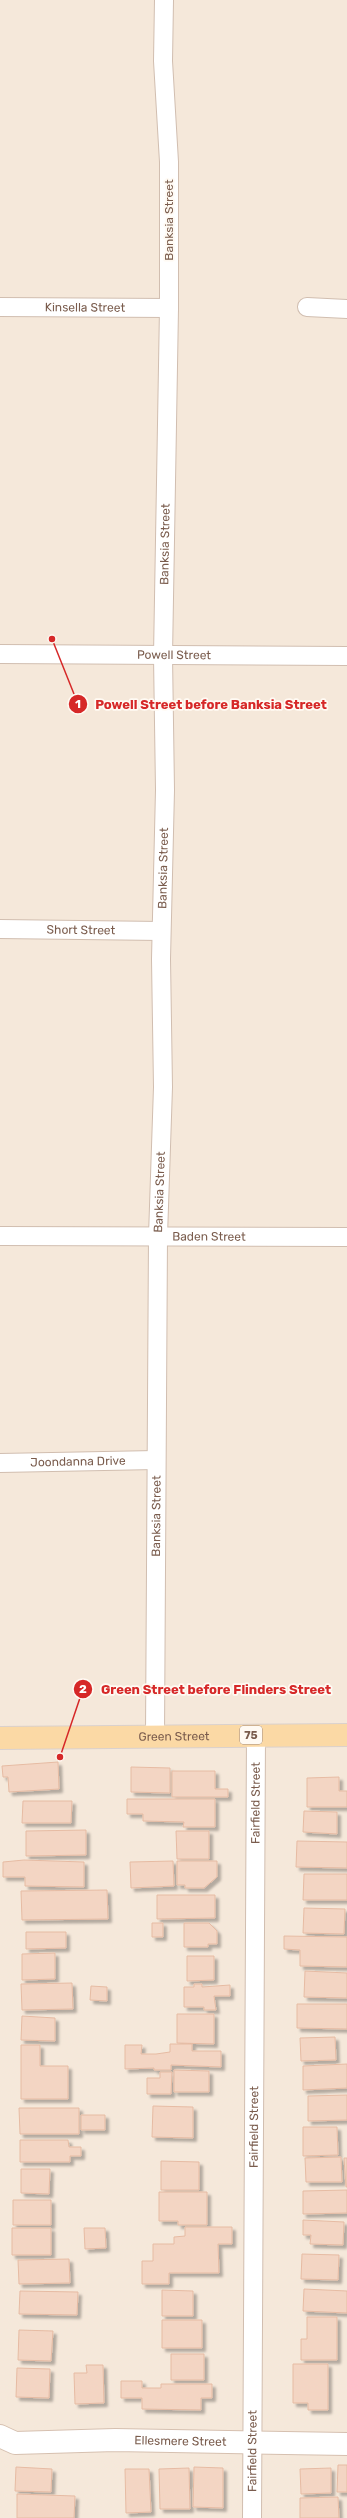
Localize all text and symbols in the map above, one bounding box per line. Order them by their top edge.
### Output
street label: Banksia Street [162,179,176,261]
street label: Kinsella Street [45,300,126,315]
street label: Banksia Street [157,503,173,585]
street label: Powell Street [137,648,211,662]
callout: Powell Street before Banksia Street [68,692,335,717]
text: 1 [75,697,81,711]
text: Powell Street before Banksia Street [95,697,327,712]
street label: Banksia Street [155,827,171,909]
street label: Short Street [47,923,116,937]
street label: Banksia Street [151,1151,168,1233]
street label: Baden Street [172,1229,246,1244]
street label: Joondanna Drive [30,1454,126,1469]
street label: Banksia Street [149,1475,164,1557]
callout: Green Street before Flinders Street [73,1677,339,1702]
text: 2 [79,1682,87,1696]
text: Green Street before Flinders Street [101,1682,331,1697]
road number: 75 [240,1726,262,1744]
street label: Green Street [138,1729,210,1744]
street label: Fairfield Street [248,1762,263,1844]
street label: Fairfield Street [247,2086,261,2168]
street label: Fairfield Street [245,2410,260,2492]
street label: Ellesmere Street [134,2433,227,2449]

